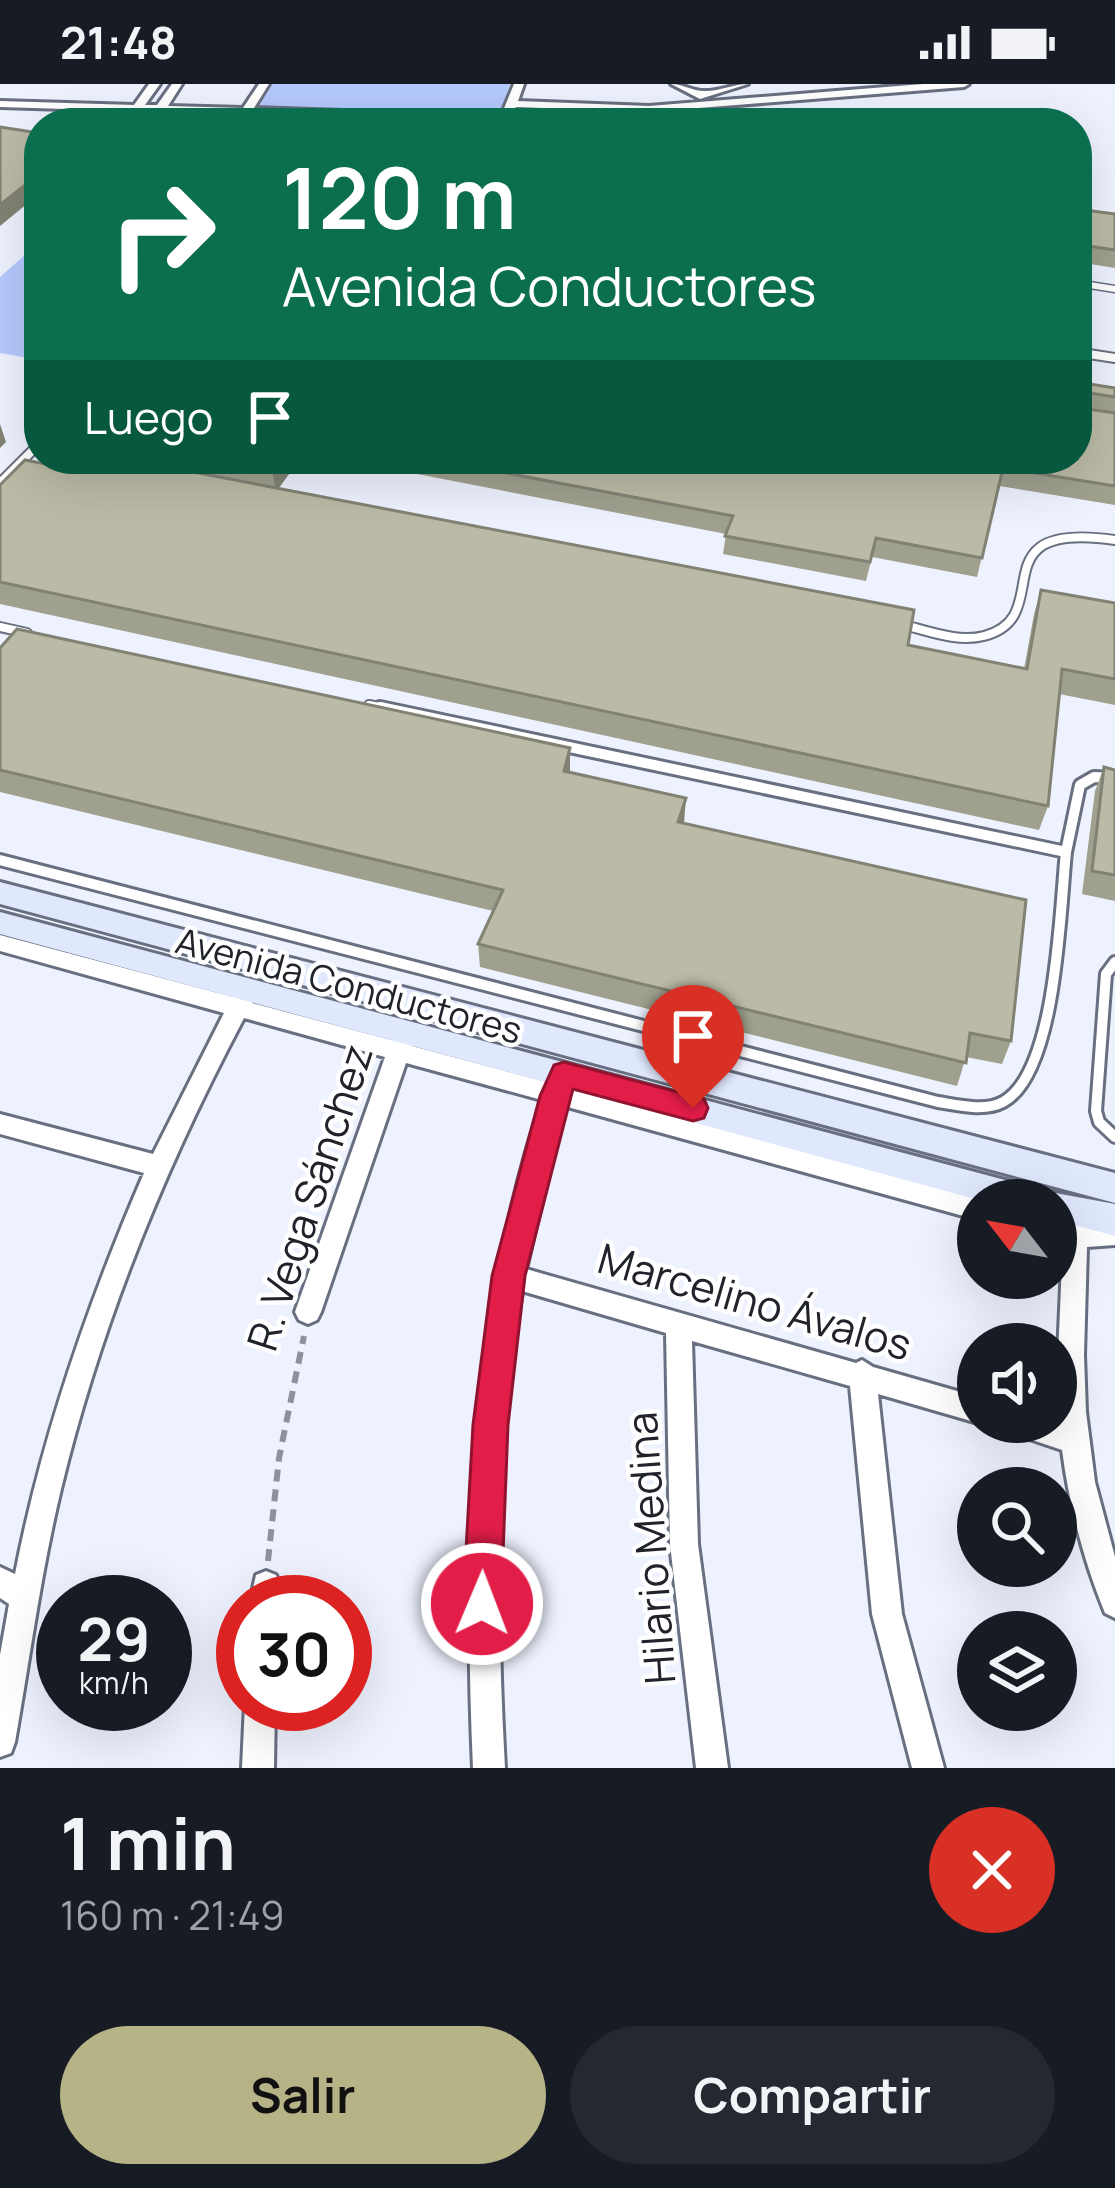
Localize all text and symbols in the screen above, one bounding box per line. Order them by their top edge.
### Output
text: 21:48 [60,11,177,73]
text: 120 m [282,139,516,254]
icon: right [84,156,240,312]
text: Avenida Conductores [282,248,816,322]
icon: arrive [237,384,303,450]
text: Luego [84,386,213,448]
street label: Avenida Conductores [171,915,527,1055]
pin [642,985,744,1108]
icon: arrive [660,1003,726,1069]
street label: R. Vega Sánchez [232,1037,386,1357]
north arrow [957,1179,1077,1299]
map controls [957,1179,1077,1731]
street label: Marcelino Ávalos [592,1229,918,1373]
button: sound [957,1323,1077,1443]
street label: Hilario Medina [612,1410,688,1686]
button: search [957,1467,1077,1587]
position arrow [419,1541,545,1667]
speed limit sign: 30 [216,1575,372,1731]
text: 29 [77,1597,151,1679]
button: layers [957,1611,1077,1731]
text: km/h [79,1662,149,1703]
text: 1 min [60,1793,236,1892]
button: close [929,1807,1055,1933]
text: 160 m · 21:49 [60,1888,284,1942]
button: Salir [60,2026,546,2164]
button: Compartir [570,2026,1055,2164]

